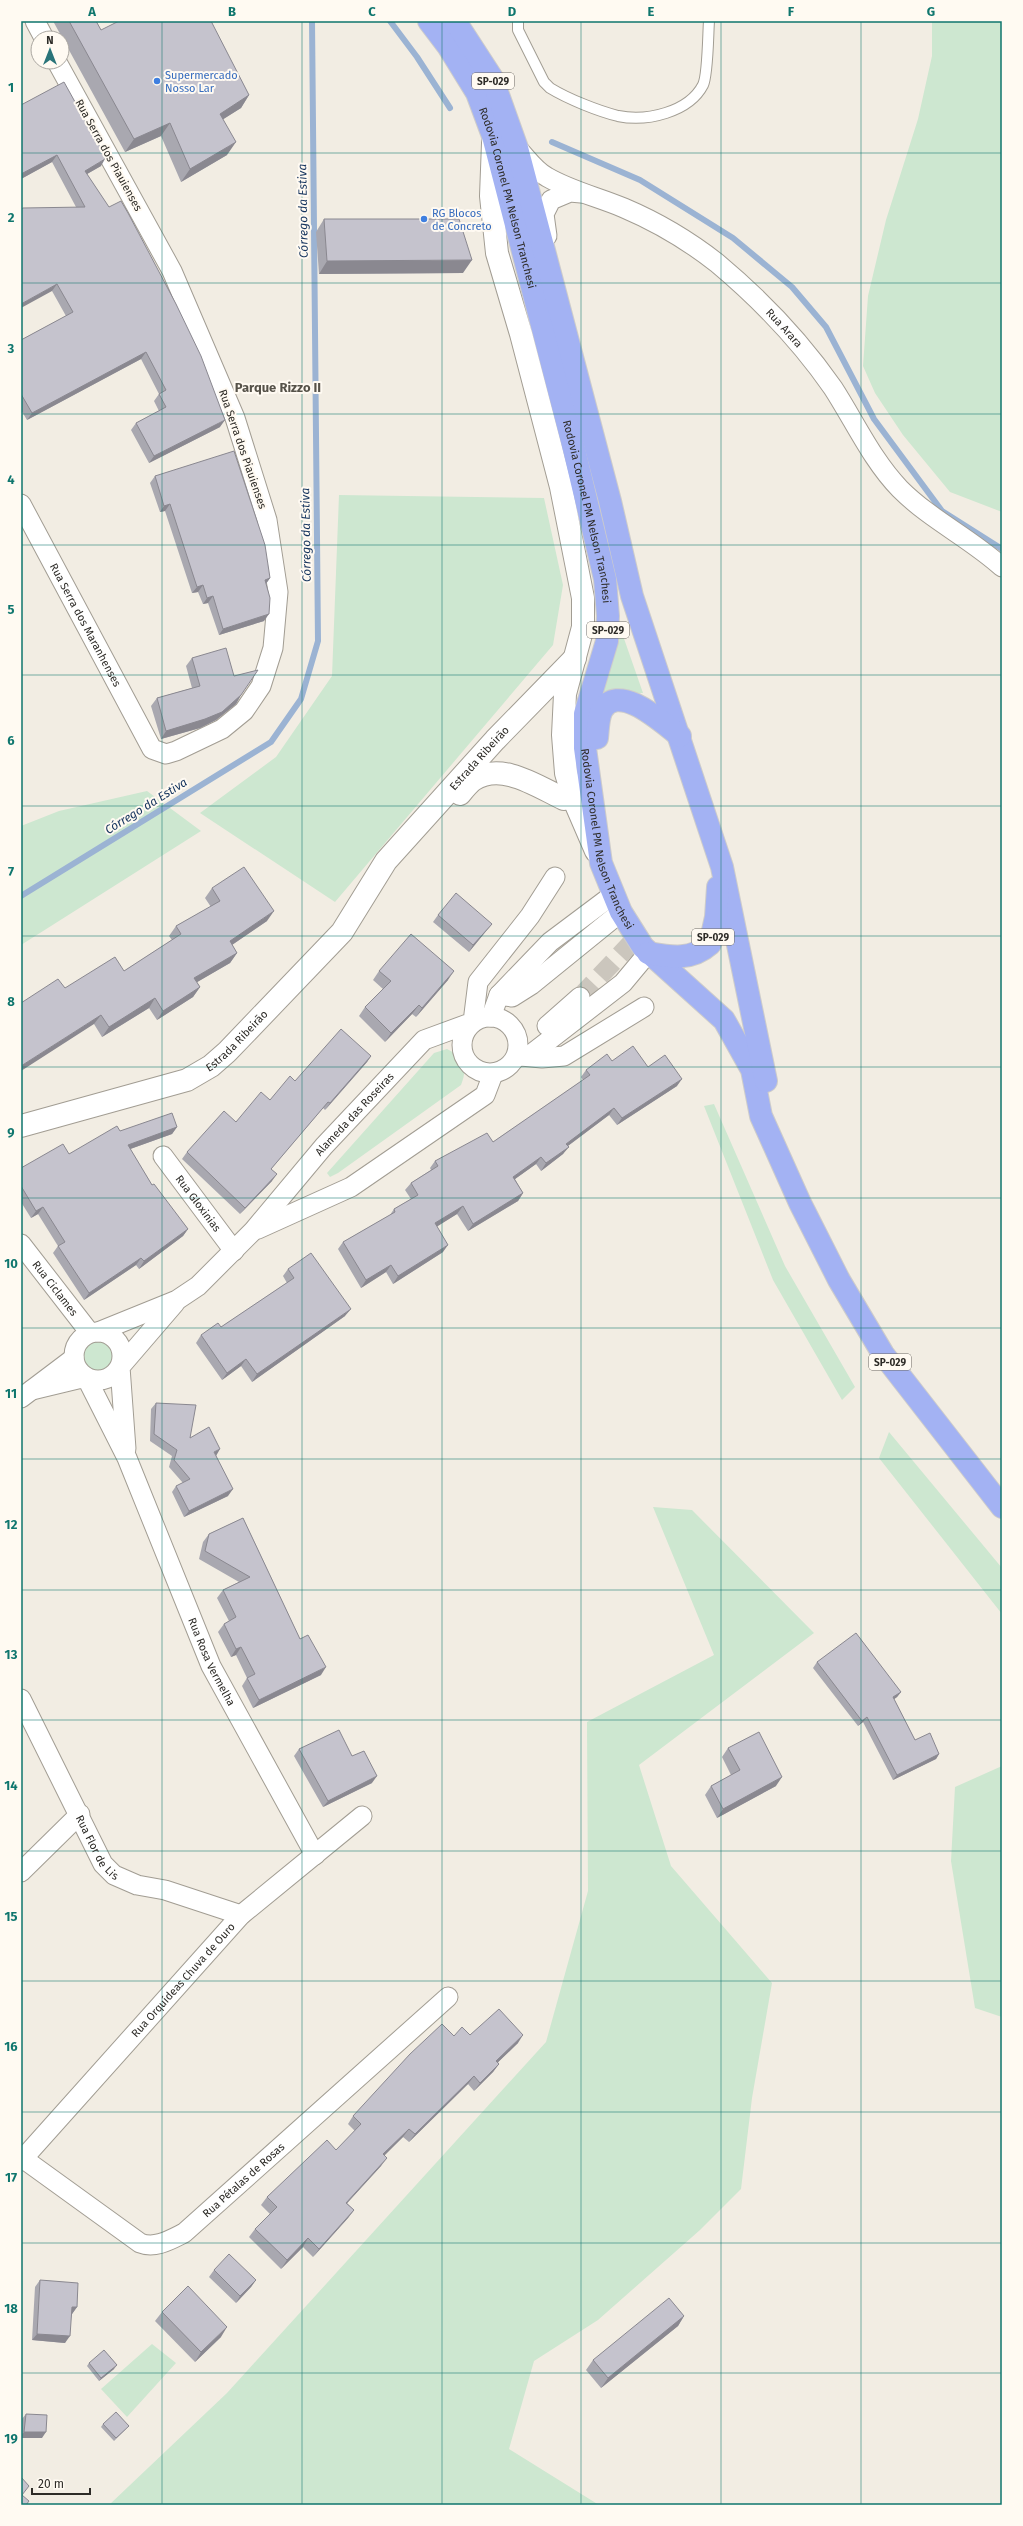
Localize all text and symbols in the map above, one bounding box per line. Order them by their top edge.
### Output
text: A [87,4,96,19]
text: B [228,4,236,19]
text: C [368,4,376,19]
text: D [508,4,517,19]
text: E [648,4,655,19]
text: F [788,4,795,19]
text: G [927,4,935,19]
north arrow [30,30,70,70]
text: N [46,34,54,47]
place label: Supermercado Nosso Lar [165,69,238,95]
road number: SP-029 [472,73,514,89]
marker: Supermercado Nosso Lar [152,76,162,86]
text: 1 [8,80,14,95]
street label: Rua Serra dos Piauienses [72,97,145,213]
street label: Rodovia Coronel PM Nelson Tranchesi [476,106,538,290]
water label: Córrego da Estiva [295,164,311,258]
place label: RG Blocos de Concreto [432,207,492,233]
text: 2 [8,210,15,225]
marker: RG Blocos de Concreto [419,214,429,224]
street label: Rua Arara [763,306,805,350]
text: 3 [7,341,15,356]
district label: Parque Rizzo II [235,380,321,395]
street label: Rua Serra dos Piauienses [216,388,269,511]
street label: Rodovia Coronel PM Nelson Tranchesi [560,419,613,604]
text: 4 [7,472,15,487]
water label: Córrego da Estiva [298,488,314,582]
street label: Rua Serra dos Maranhenses [47,561,123,689]
text: 5 [8,602,15,617]
road number: SP-029 [587,622,629,638]
street label: Estrada Ribeirão [447,724,512,793]
text: 6 [7,733,15,748]
street label: Rodovia Coronel PM Nelson Tranchesi [578,748,636,932]
water label: Córrego da Estiva [102,775,190,837]
text: 7 [8,864,14,879]
road number: SP-029 [692,929,734,945]
text: 8 [7,994,15,1009]
street label: Estrada Ribeirão [204,1008,271,1075]
street label: Alameda das Roseiras [313,1070,397,1159]
text: 9 [7,1125,15,1140]
street label: Rua Gloxinias [173,1173,223,1234]
text: 10 [4,1256,18,1271]
street label: Rua Ciclames [29,1258,80,1319]
road number: SP-029 [869,1354,911,1370]
text: 11 [5,1386,17,1401]
text: 12 [5,1517,18,1532]
street label: Rua Rosa Vermelha [185,1616,238,1708]
text: 13 [5,1647,18,1662]
text: 14 [4,1778,18,1793]
street label: Rua Flor de Lis [73,1813,120,1883]
text: 15 [4,1909,18,1924]
street label: Rua Orquídeas Chuva de Ouro [129,1920,238,2040]
text: 16 [4,2039,18,2054]
street label: Rua Pétalas de Rosas [200,2140,287,2220]
text: 17 [5,2170,17,2185]
text: 18 [4,2301,18,2316]
text: 19 [4,2431,18,2446]
scale bar [32,2470,90,2496]
text: 20 m [38,2477,64,2491]

